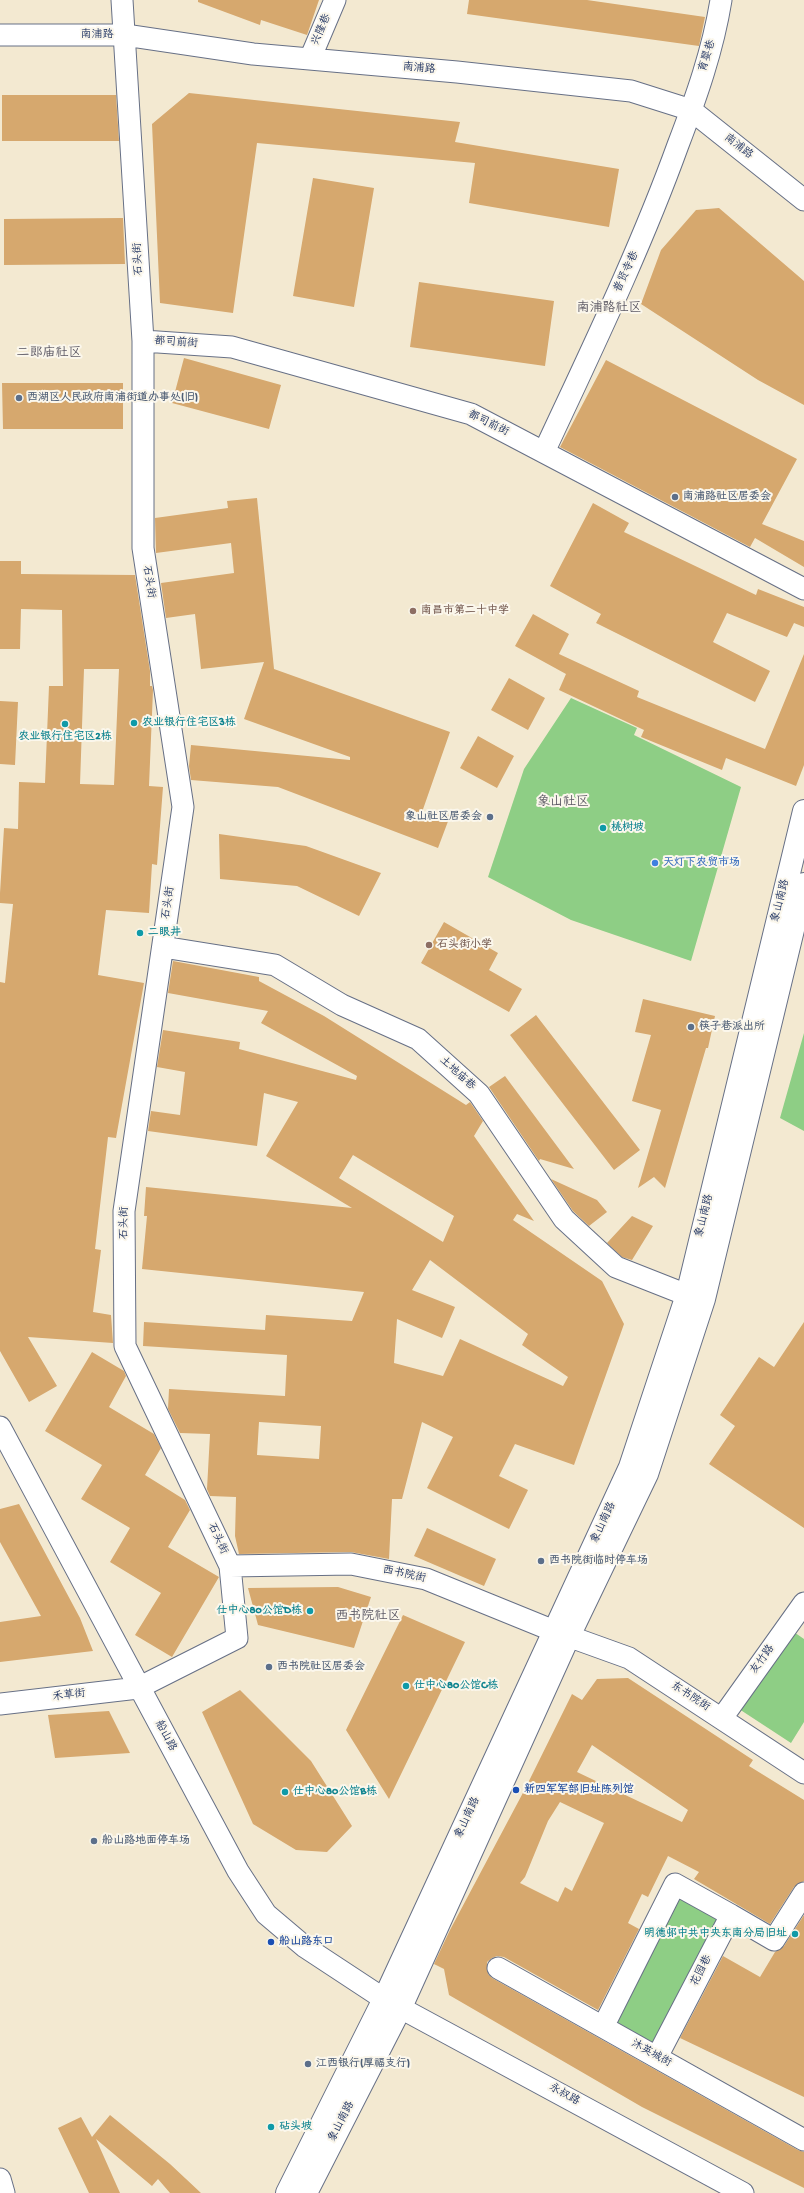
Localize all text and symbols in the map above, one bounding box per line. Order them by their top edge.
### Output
street label: 兴隆巷 [309,12,335,48]
street label: 南浦路 [81,28,113,42]
street label: 育婴巷 [697,38,719,74]
street label: 南浦路 [402,61,436,77]
street label: 南浦路 [721,132,755,162]
street label: 石头街 [132,242,146,276]
street label: 普贤寺巷 [612,249,642,295]
district label: 南浦路社区 [577,301,641,317]
street label: 都司前街 [154,335,198,351]
district label: 二郎庙社区 [17,346,81,362]
place label: 西湖区人民政府南浦街道办事处(旧) [27,391,198,405]
marker: 西湖区人民政府南浦街道办事处(旧) [14,393,24,403]
street label: 都司前街 [465,408,511,440]
place label: 南浦路社区居委会 [683,490,771,504]
marker: 南浦路社区居委会 [670,492,680,502]
street label: 石头街 [139,565,157,599]
place label: 南昌市第二十中学 [421,604,509,618]
marker: 南昌市第二十中学 [408,606,418,616]
place label: 农业银行住宅区3栋 [142,716,236,730]
marker: 农业银行住宅区3栋 [129,718,139,728]
marker: 农业银行住宅区2栋 [60,719,70,729]
place label: 农业银行住宅区2栋 [18,730,112,744]
district label: 象山社区 [537,795,589,811]
place label: 象山社区居委会 [405,810,482,824]
marker: 象山社区居委会 [485,812,495,822]
place label: 桃树坡 [611,821,644,835]
marker: 桃树坡 [598,823,608,833]
place label: 天灯下农贸市场 [663,856,740,870]
marker: 天灯下农贸市场 [650,858,660,868]
street label: 象山南路 [769,878,793,924]
street label: 石头街 [160,886,178,920]
place label: 二眼井 [148,926,181,940]
marker: 二眼井 [135,928,145,938]
place label: 石头街小学 [437,938,492,952]
marker: 石头街小学 [424,940,434,950]
place label: 筷子巷派出所 [699,1020,765,1034]
marker: 筷子巷派出所 [686,1022,696,1032]
street label: 土地庙巷 [436,1054,478,1094]
street label: 象山南路 [693,1193,717,1239]
street label: 石头街 [118,1206,132,1240]
street label: 象山南路 [589,1500,619,1546]
street label: 石头街 [204,1521,230,1557]
place label: 西书院街临时停车场 [549,1554,648,1568]
marker: 西书院街临时停车场 [536,1556,546,1566]
street label: 西书院街 [381,1564,427,1586]
place label: 仕中心80公馆D栋 [217,1604,302,1618]
marker: 仕中心80公馆D栋 [305,1606,315,1616]
district label: 西书院社区 [336,1609,400,1625]
street label: 友竹路 [748,1643,778,1677]
place label: 西书院社区居委会 [277,1660,365,1674]
marker: 西书院社区居委会 [264,1662,274,1672]
place label: 仕中心80公馆C栋 [414,1679,498,1693]
street label: 东书院街 [668,1679,712,1715]
marker: 仕中心80公馆C栋 [401,1681,411,1691]
street label: 禾草街 [52,1687,86,1705]
street label: 船山路 [151,1718,179,1754]
place label: 新四军军部旧址陈列馆 [524,1783,634,1797]
place label: 仕中心80公馆B栋 [293,1785,377,1799]
marker: 新四军军部旧址陈列馆 [511,1785,521,1795]
marker: 仕中心80公馆B栋 [280,1787,290,1797]
street label: 象山南路 [453,1795,483,1841]
place label: 船山路地面停车场 [102,1834,190,1848]
marker: 船山路地面停车场 [89,1836,99,1846]
place label: 明德邨中共中央东南分局旧址 [644,1927,787,1941]
marker: 明德邨中共中央东南分局旧址 [790,1929,800,1939]
place label: 船山路东口 [279,1935,334,1949]
marker: 船山路东口 [266,1937,276,1947]
street label: 花园巷 [689,1953,715,1989]
street label: 沐英城街 [629,2038,673,2070]
place label: 江西银行(厚福支行) [316,2057,410,2071]
marker: 江西银行(厚福支行) [303,2059,313,2069]
street label: 永叔路 [546,2081,582,2109]
street label: 象山南路 [326,2099,358,2145]
place label: 砧头坡 [279,2120,312,2134]
marker: 砧头坡 [266,2122,276,2132]

